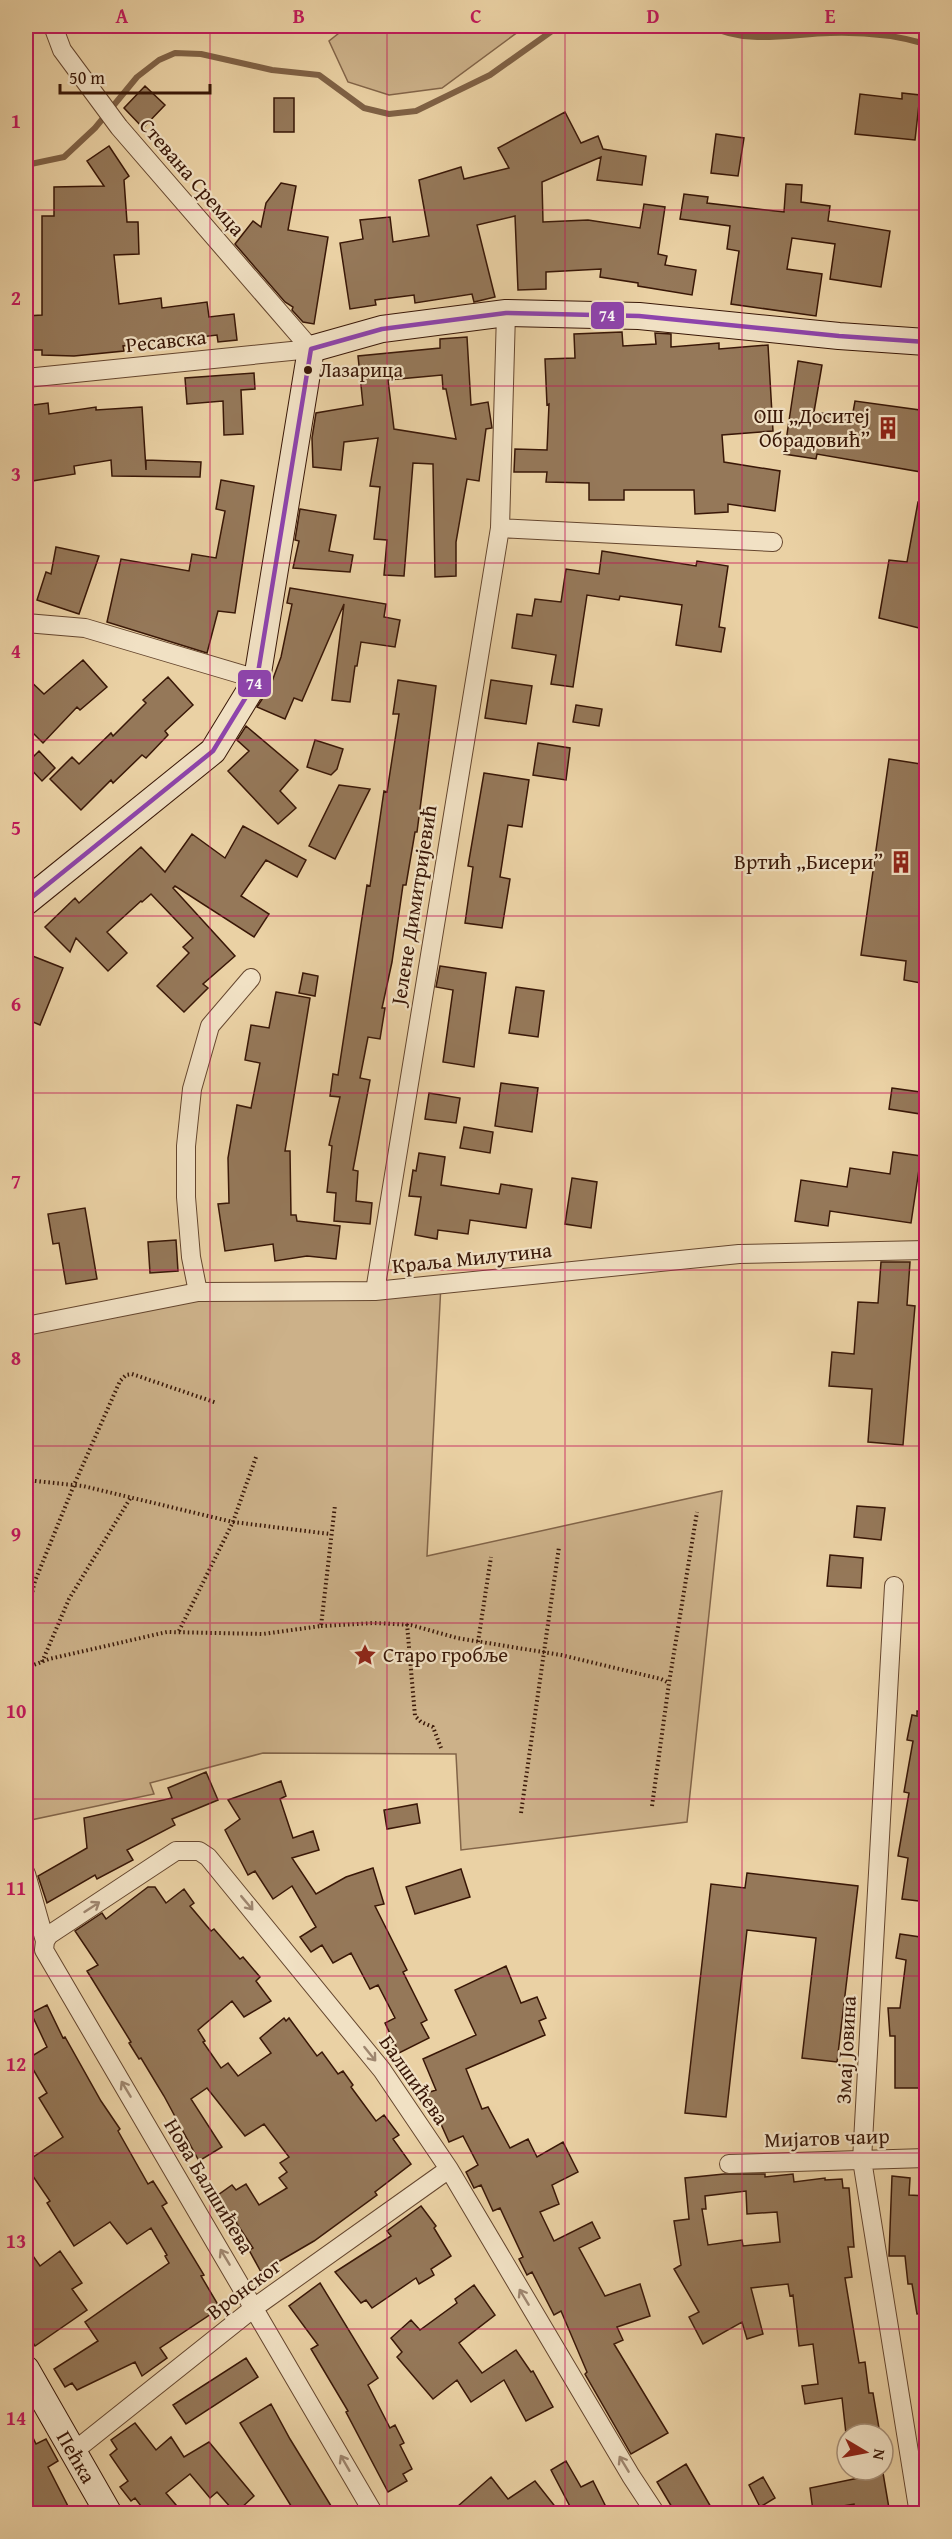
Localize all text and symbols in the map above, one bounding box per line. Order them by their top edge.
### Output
text: A [116,1,129,30]
text: B [293,1,305,30]
text: C [470,1,482,30]
text: D [646,1,660,30]
text: E [825,1,836,30]
scale bar [60,57,210,95]
text: 50 m [69,64,105,91]
text: 1 [11,106,21,135]
street label: Стевана Сремца [132,111,253,243]
text: 2 [11,283,21,312]
line badge: 74 [590,301,625,330]
text: 74 [599,303,615,327]
street label: Ресавска [124,321,208,360]
place label: Лазарица [319,355,403,384]
marker: Лазарица [302,364,314,376]
place label: ОШ „Доситеј Обрадовић” [754,400,870,455]
building icon: ОШ „Доситеј Обрадовић” [875,415,901,441]
text: 3 [11,459,21,488]
text: 4 [11,636,21,665]
line badge: 74 [237,669,272,698]
text: 74 [246,671,262,695]
street label: Јелене Димитријевић [382,803,445,1010]
text: 5 [11,813,21,842]
place label: Вртић „Бисери” [734,846,883,877]
building icon: Вртић „Бисери” [888,849,914,875]
text: 6 [11,989,21,1018]
text: 7 [11,1166,21,1195]
street label: Краља Милутина [391,1234,553,1281]
text: 8 [11,1343,21,1372]
text: 9 [11,1519,21,1548]
place label: Старо гробље [383,1639,508,1670]
place icon: Старо гробље [352,1642,378,1668]
text: 10 [6,1696,26,1725]
text: 11 [6,1873,26,1902]
one-way arrow [240,1895,253,1911]
one-way arrow [83,1901,99,1913]
street label: Змај Јовина [827,1995,864,2105]
street label: Балшићева [372,2028,457,2131]
one-way arrow [363,2046,376,2062]
text: 12 [6,2049,26,2078]
one-way arrow [120,2081,132,2098]
street label: Нова Балшићева [157,2112,262,2259]
street label: Мијатов чаир [764,2120,890,2155]
text: 13 [6,2226,26,2255]
one-way arrow [219,2249,231,2266]
street label: Вронског [200,2250,287,2327]
one-way arrow [518,2289,530,2306]
text: 14 [6,2403,26,2432]
north arrow [835,2422,895,2482]
street label: Пећка [49,2425,104,2489]
text: N [867,2447,893,2462]
one-way arrow [338,2455,350,2472]
one-way arrow [618,2456,630,2473]

